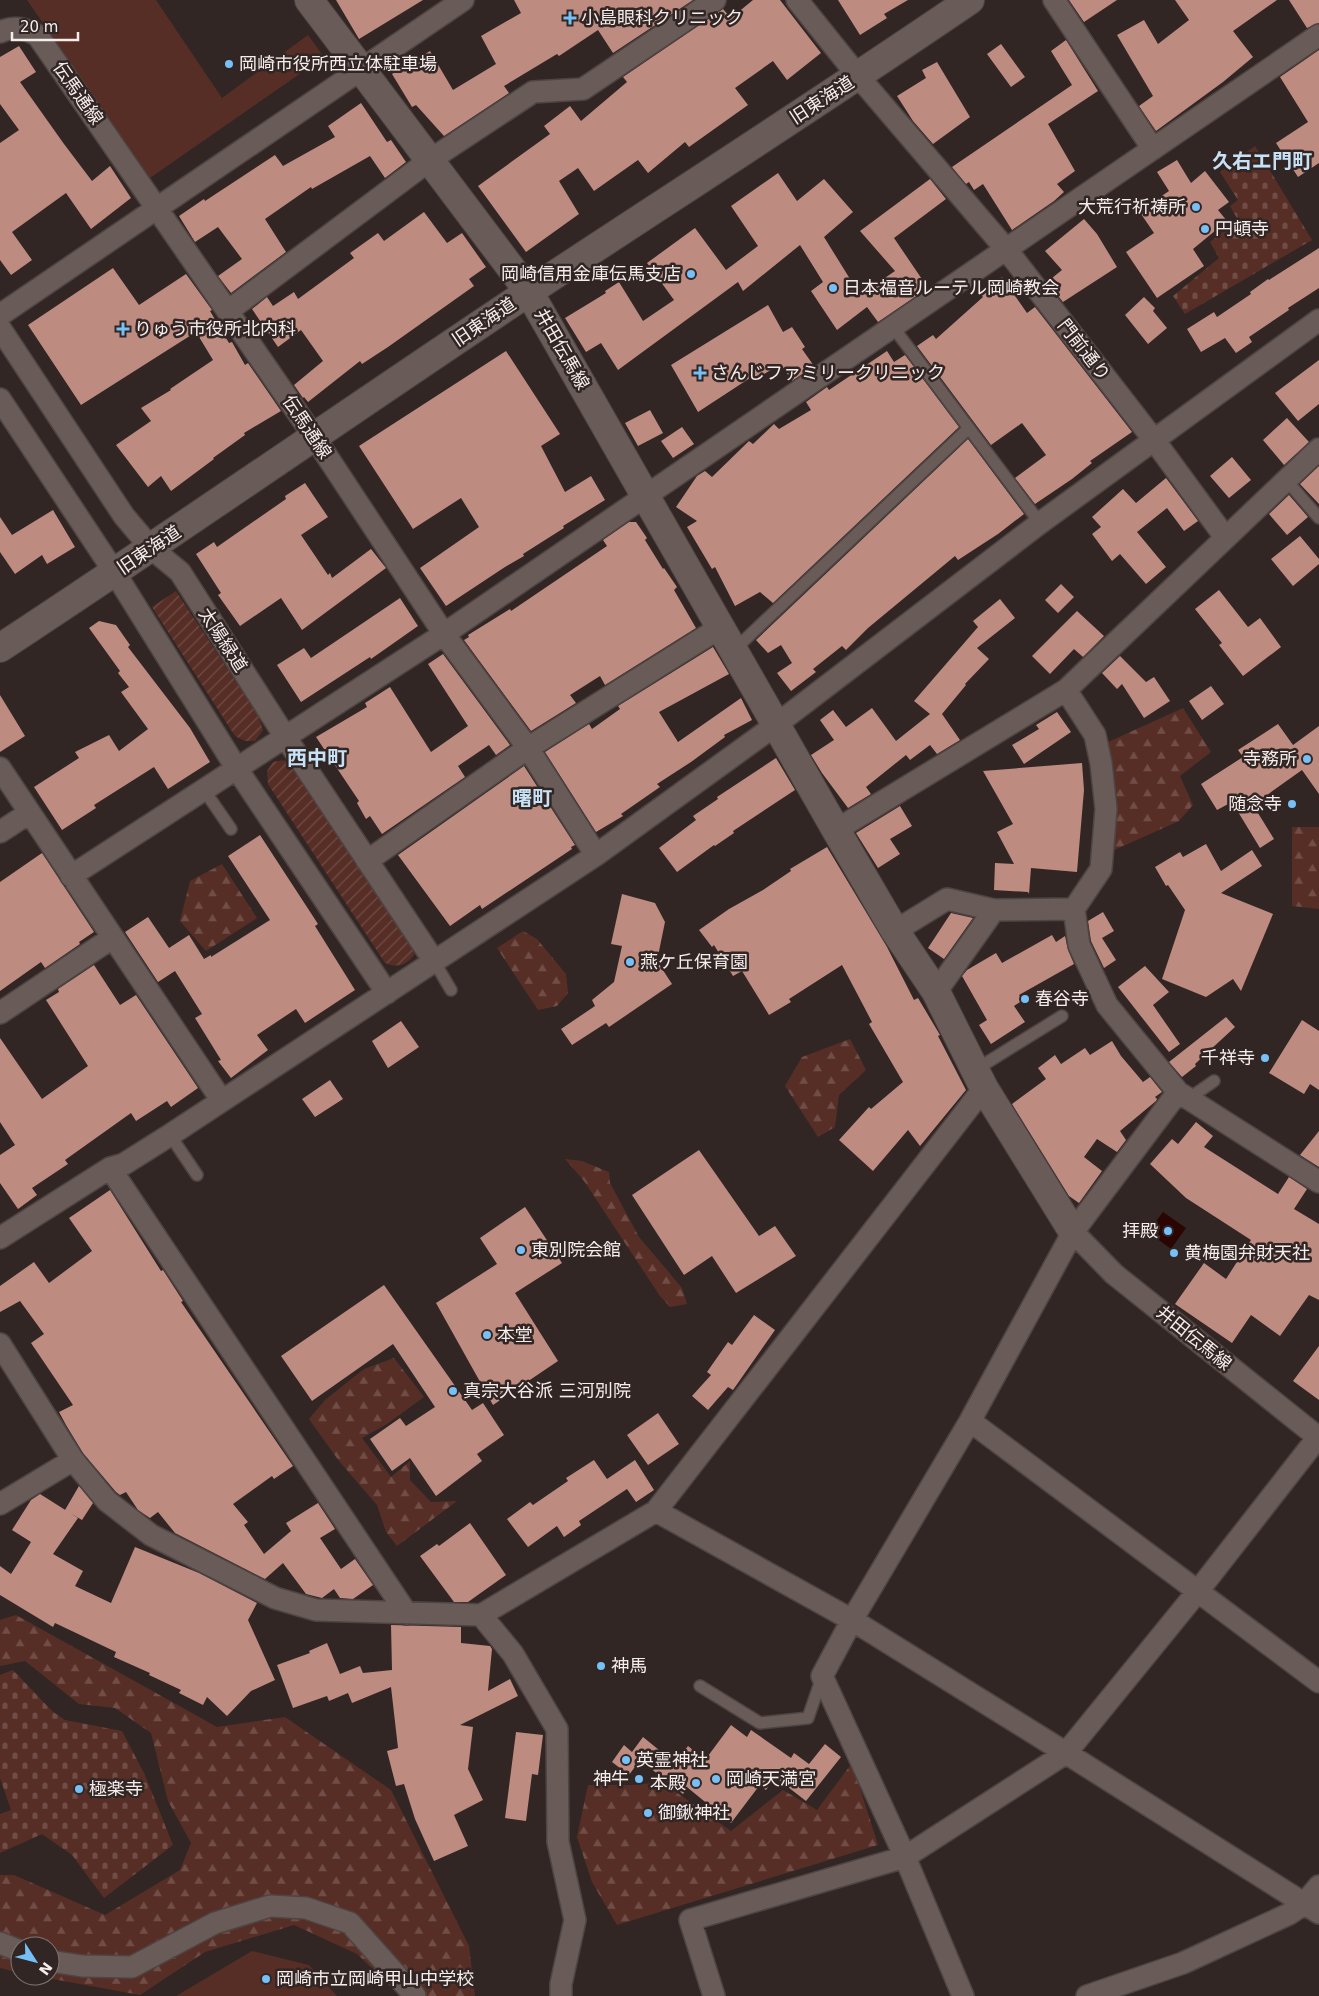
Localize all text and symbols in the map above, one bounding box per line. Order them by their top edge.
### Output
place label: 小島眼科クリニック [581,7,743,28]
scale bar [12,10,79,42]
marker: 小島眼科クリニック [563,11,577,25]
text: 20 m [20,18,58,36]
place label: 岡崎市役所西立体駐車場 [239,53,437,74]
street label: 伝馬通線 [49,57,108,128]
marker: 岡崎市役所西立体駐車場 [223,58,235,70]
street label: 旧東海道 [786,71,858,128]
district label: 久右エ門町 [1212,149,1312,173]
place label: 大荒行祈祷所 [1078,196,1186,217]
marker: 大荒行祈祷所 [1190,201,1202,213]
place label: 円頓寺 [1215,218,1269,239]
marker: 円頓寺 [1199,223,1211,235]
place label: 岡崎信用金庫伝馬支店 [501,263,681,284]
marker: 岡崎信用金庫伝馬支店 [685,268,697,280]
place label: 日本福音ルーテル岡崎教会 [843,277,1059,298]
marker: 日本福音ルーテル岡崎教会 [827,282,839,294]
street label: 旧東海道 [448,293,519,350]
street label: 井田伝馬線 [531,305,594,393]
street label: 門前通り [1054,315,1115,385]
place label: りゅう市役所北内科 [134,318,296,339]
marker: りゅう市役所北内科 [116,322,130,336]
place label: さんじファミリークリニック [711,362,945,383]
marker: さんじファミリークリニック [693,366,707,380]
street label: 伝馬通線 [279,391,336,462]
street label: 旧東海道 [113,521,184,578]
street label: 太陽緑道 [195,604,252,676]
district label: 西中町 [287,746,347,770]
place label: 寺務所 [1243,748,1297,769]
marker: 寺務所 [1301,753,1313,765]
district label: 曙町 [512,786,552,810]
place label: 随念寺 [1228,793,1282,814]
marker: 随念寺 [1286,798,1298,810]
place label: 燕ケ丘保育園 [640,951,748,972]
marker: 燕ケ丘保育園 [624,956,636,968]
place label: 春谷寺 [1035,988,1089,1009]
marker: 春谷寺 [1019,993,1031,1005]
place label: 千祥寺 [1201,1047,1255,1068]
marker: 千祥寺 [1259,1052,1271,1064]
place label: 拝殿 [1122,1220,1158,1241]
marker: 拝殿 [1162,1225,1174,1237]
place label: 東別院会館 [531,1239,621,1260]
place label: 黄梅園弁財天社 [1184,1242,1310,1263]
marker: 東別院会館 [515,1244,527,1256]
marker: 黄梅園弁財天社 [1168,1247,1180,1259]
street label: 井田伝馬線 [1153,1301,1236,1374]
place label: 本堂 [497,1324,533,1345]
marker: 本堂 [481,1329,493,1341]
place label: 真宗大谷派 三河別院 [463,1380,631,1401]
marker: 真宗大谷派 三河別院 [447,1385,459,1397]
place label: 神馬 [611,1655,647,1676]
marker: 神馬 [595,1660,607,1672]
place label: 英霊神社 [636,1749,708,1770]
marker: 英霊神社 [620,1754,632,1766]
place label: 神牛 [593,1768,629,1789]
place label: 岡崎天満宮 [726,1768,816,1789]
place label: 本殿 [650,1772,686,1793]
marker: 神牛 [633,1773,645,1785]
marker: 岡崎天満宮 [710,1773,722,1785]
marker: 本殿 [690,1777,702,1789]
place label: 極楽寺 [89,1778,143,1799]
marker: 極楽寺 [73,1783,85,1795]
place label: 御鍬神社 [658,1802,730,1823]
marker: 御鍬神社 [642,1807,654,1819]
north arrow [10,1936,60,1986]
text: N [36,1959,55,1978]
place label: 岡崎市立岡崎甲山中学校 [276,1968,474,1989]
marker: 岡崎市立岡崎甲山中学校 [260,1973,272,1985]

